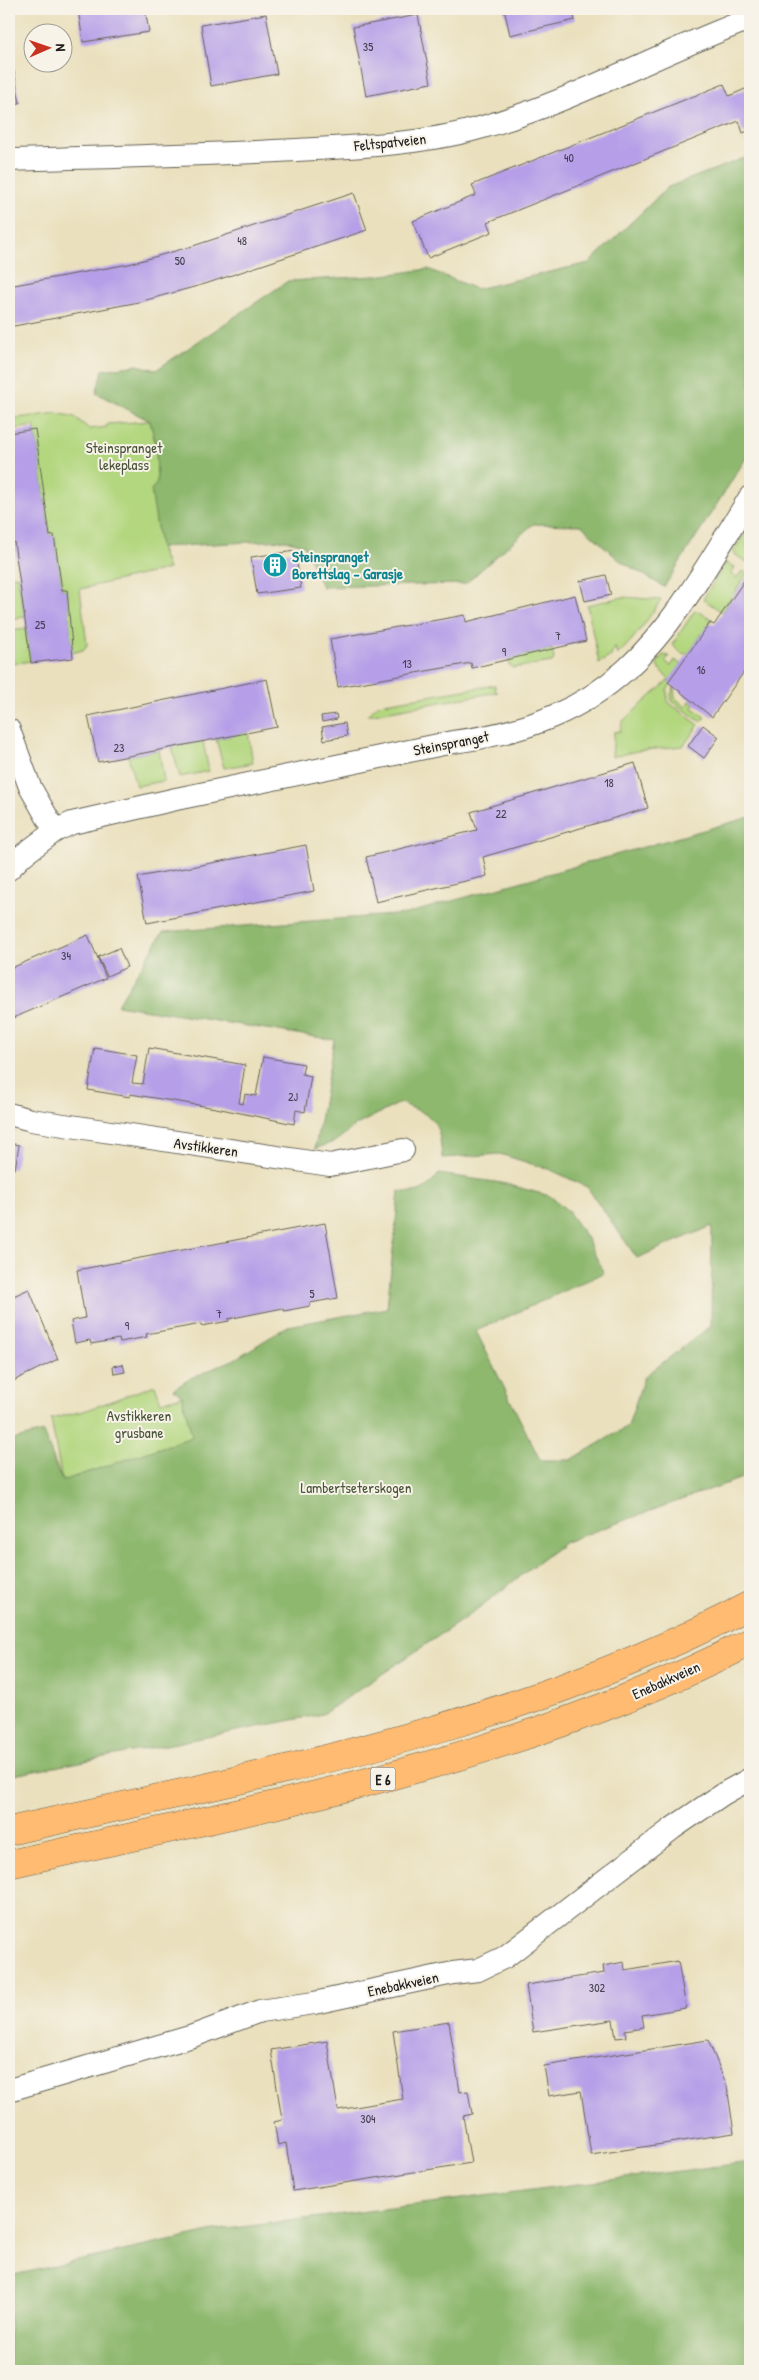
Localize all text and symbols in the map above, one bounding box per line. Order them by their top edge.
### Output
north arrow [22,22,72,72]
house number: 35 [363,38,373,55]
text: N [52,43,71,52]
street label: Feltspatveien [352,128,427,156]
house number: 40 [564,149,574,166]
house number: 48 [237,232,247,249]
house number: 50 [175,252,185,269]
park label: Steinspranget lekeplass [86,437,163,475]
place label: Steinspranget Borettslag - Garasje [292,546,403,585]
building icon: Steinspranget Borettslag - Garasje [262,552,288,578]
house number: 25 [35,616,45,633]
house number: 7 [555,627,561,644]
house number: 9 [502,643,507,660]
house number: 13 [402,655,412,672]
house number: 16 [696,661,706,678]
street label: Steinspranget [411,725,491,761]
house number: 23 [114,739,125,756]
house number: 18 [604,774,614,791]
house number: 22 [495,805,507,822]
house number: 34 [61,947,71,964]
house number: 2J [288,1088,299,1105]
street label: Avstikkeren [173,1132,240,1162]
house number: 5 [309,1285,315,1302]
house number: 7 [216,1305,222,1322]
house number: 9 [125,1317,130,1334]
park label: Avstikkeren grusbane [107,1405,171,1443]
park label: Lambertseterskogen [301,1477,412,1498]
street label: Enebakkveien [629,1656,703,1704]
road number: E 6 [370,1768,396,1790]
street label: Enebakkveien [366,1966,441,2002]
house number: 302 [589,1979,606,1996]
house number: 304 [360,2110,376,2127]

